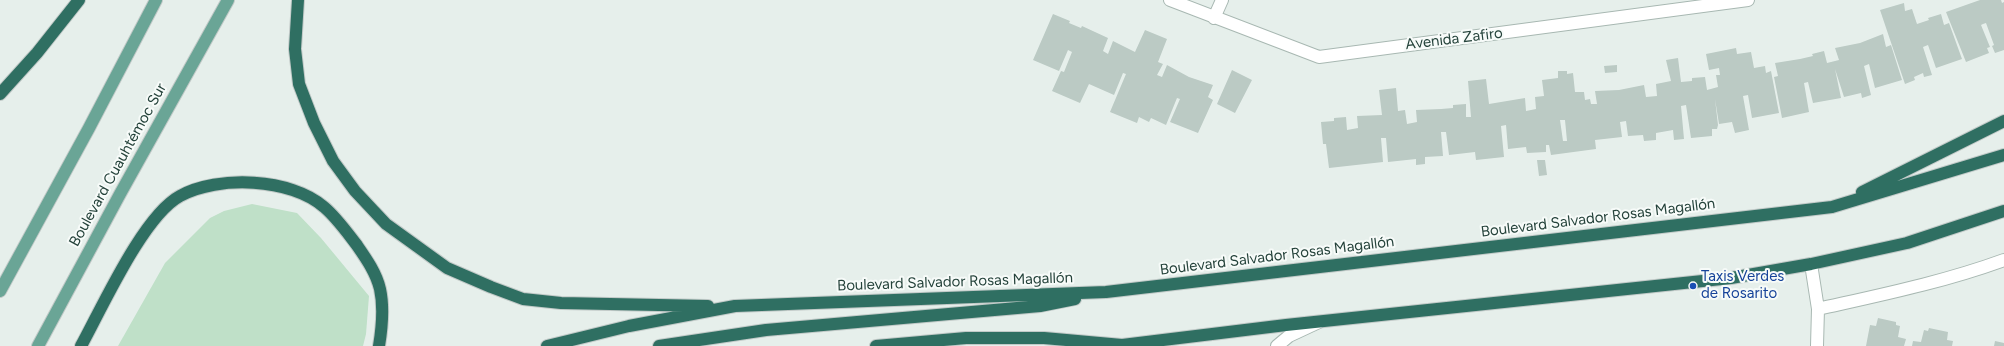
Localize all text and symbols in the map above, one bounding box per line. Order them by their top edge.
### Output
street label: Avenida Zafiro [1404,24,1504,54]
street label: Boulevard Cuauhtémoc Sur [66,80,170,250]
street label: Boulevard Salvador Rosas Magallón [1480,195,1716,241]
street label: Boulevard Salvador Rosas Magallón [1159,233,1395,279]
place label: Taxis Verdes de Rosarito [1701,268,1784,303]
street label: Boulevard Salvador Rosas Magallón [837,269,1073,295]
marker: Taxis Verdes de Rosarito [1688,281,1698,291]

